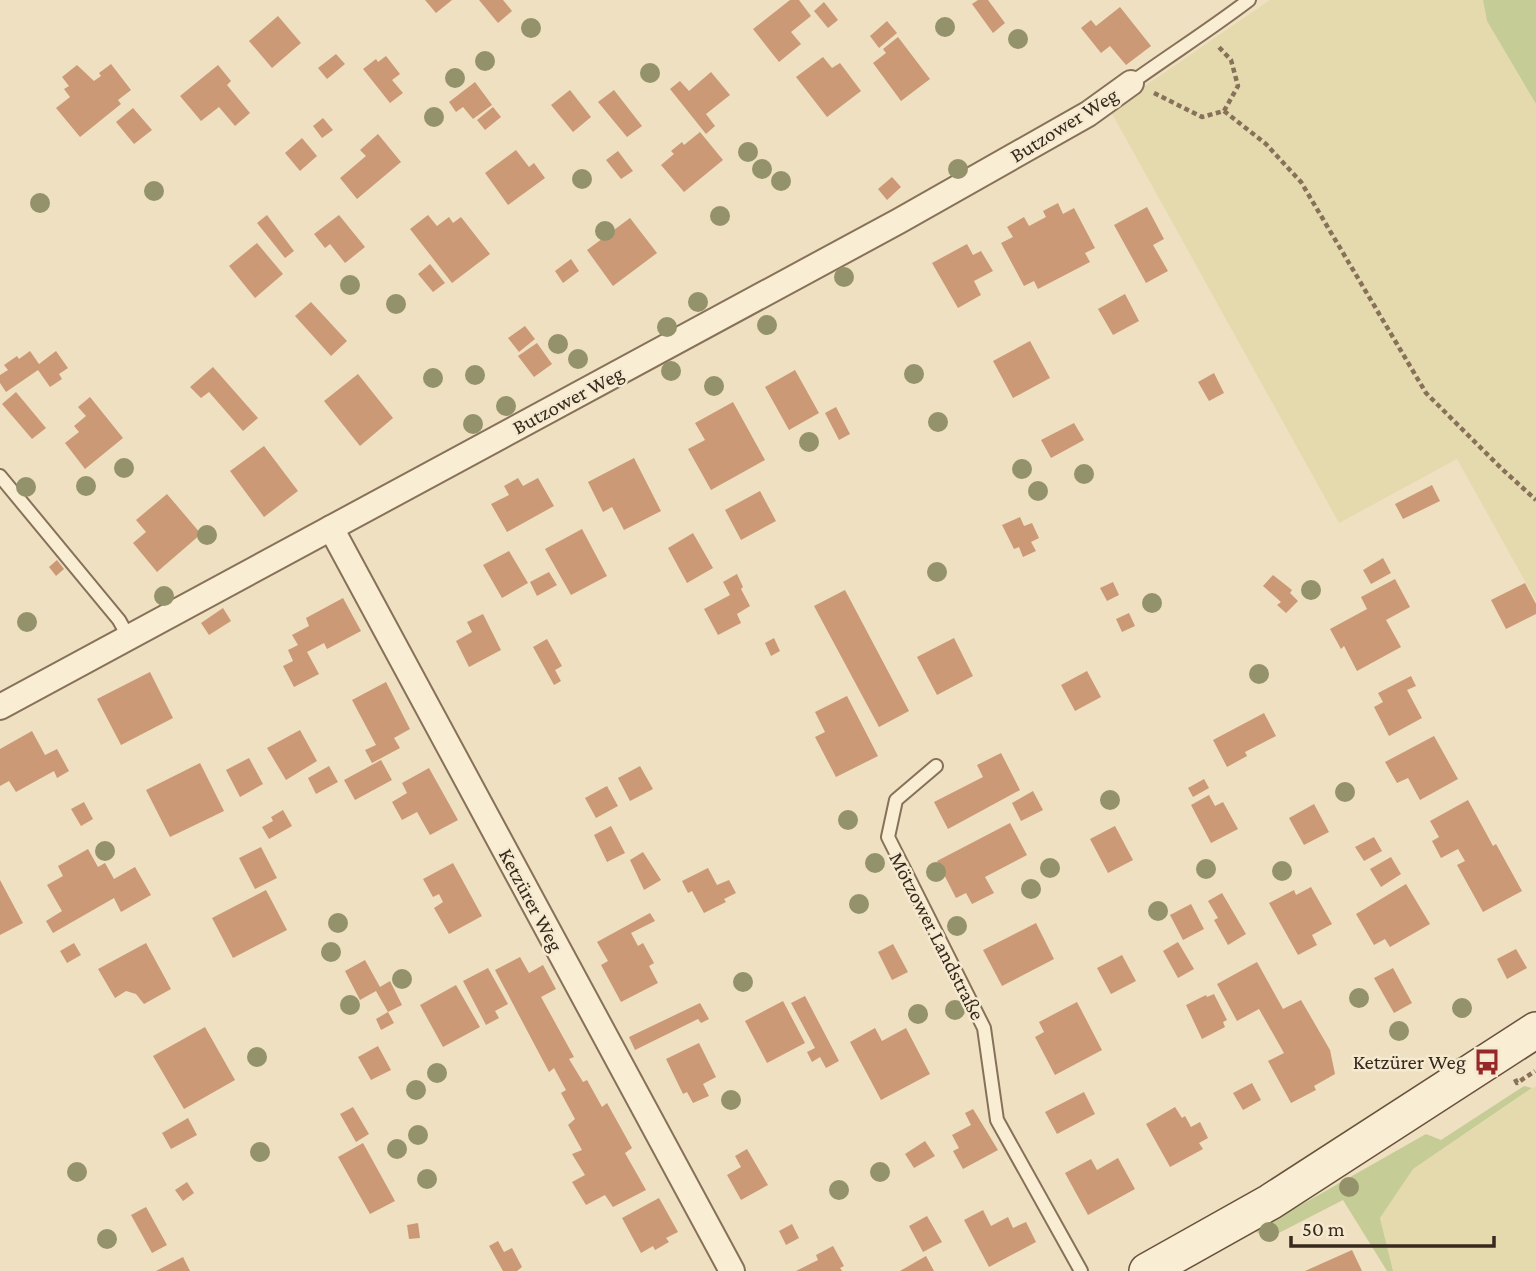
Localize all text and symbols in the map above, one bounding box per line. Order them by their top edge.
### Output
street label: Butzower Weg [1006,82,1122,168]
street label: Butzower Weg [508,361,628,439]
street label: Ketzürer Weg [494,844,568,956]
street label: Mötzower Landstraße [884,848,990,1024]
bus stop icon: Ketzürer Weg [1472,1047,1502,1077]
place label: Ketzürer Weg [1353,1050,1466,1074]
scale bar [1291,1204,1494,1248]
text: 50 m [1302,1217,1345,1241]

